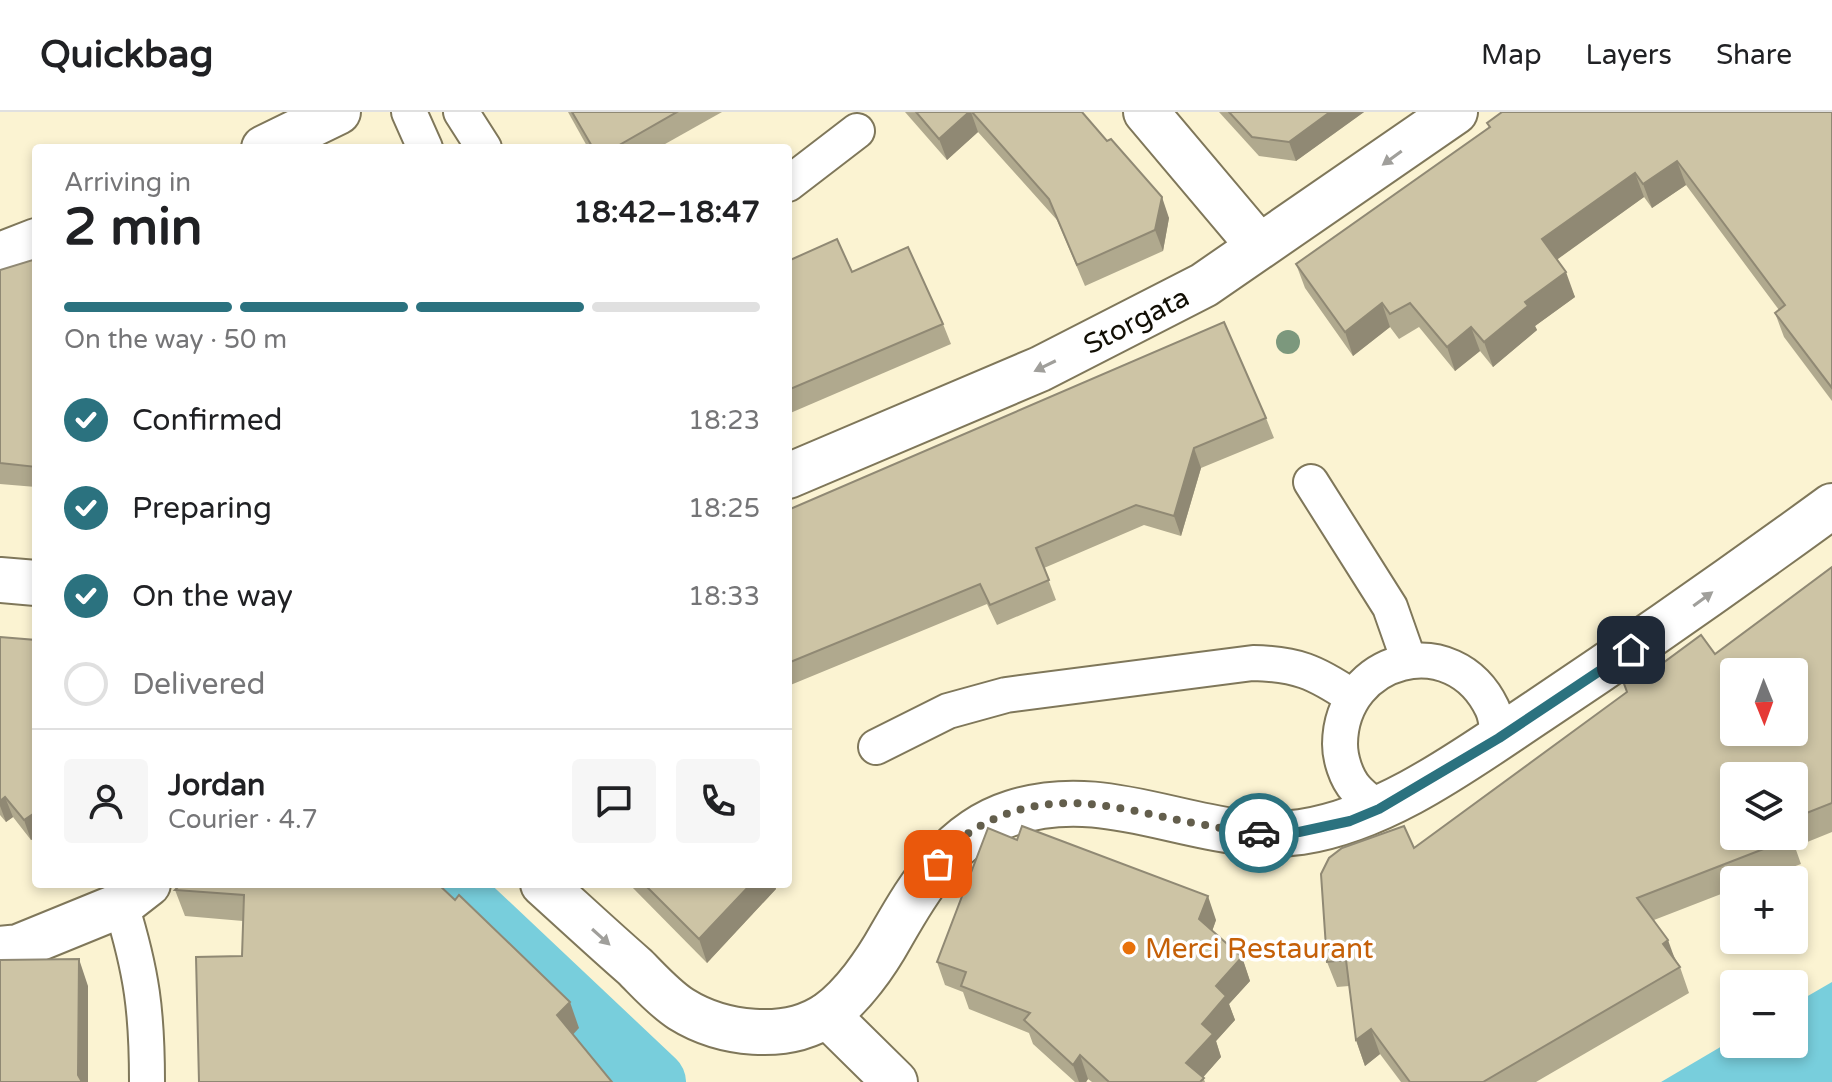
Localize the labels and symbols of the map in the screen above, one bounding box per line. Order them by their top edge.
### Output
one-way arrow [1382,149,1402,165]
street label: Storgata [1078,280,1195,362]
one-way arrow [1034,359,1057,373]
one-way arrow [1693,592,1713,608]
pin [1597,616,1665,684]
north arrow [1720,658,1808,746]
courier [1219,793,1299,873]
pin [904,830,972,898]
one-way arrow [591,927,610,945]
place label: Merci Restaurant [1145,932,1374,966]
marker: Merci Restaurant [1120,939,1138,957]

